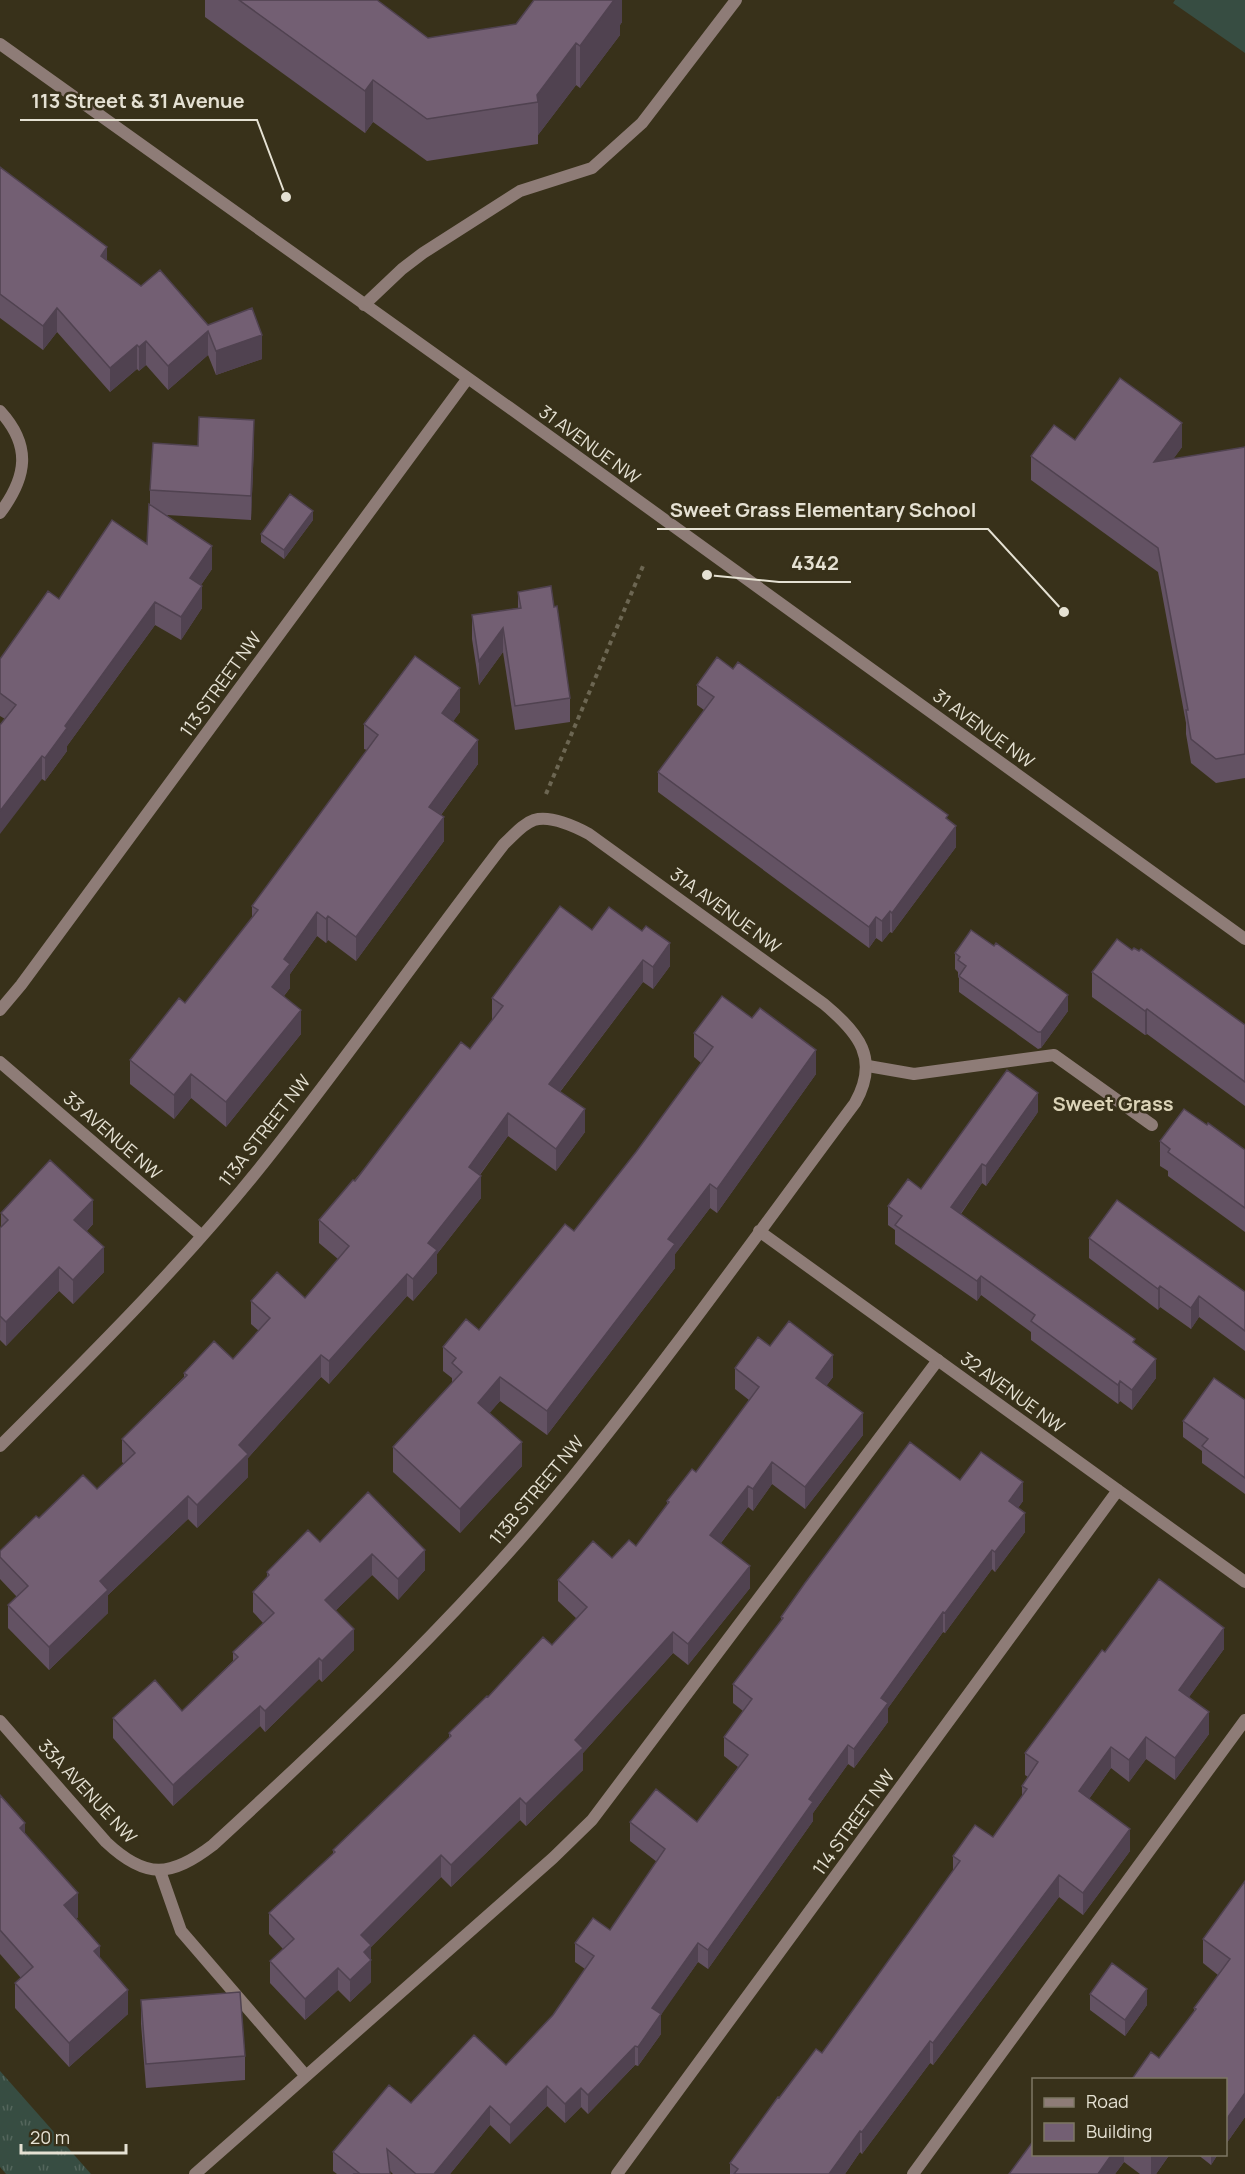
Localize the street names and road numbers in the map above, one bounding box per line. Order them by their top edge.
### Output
street label: 31 AVENUE NW [534,399,646,489]
street label: 113 STREET NW [174,627,266,741]
street label: 31 AVENUE NW [928,683,1040,773]
street label: 31A AVENUE NW [666,862,786,958]
street label: 113A STREET NW [213,1069,315,1191]
street label: 33 AVENUE NW [59,1086,167,1184]
street label: 32 AVENUE NW [956,1346,1070,1438]
street label: 113B STREET NW [483,1430,589,1550]
street label: 33A AVENUE NW [33,1734,143,1848]
street label: 114 STREET NW [807,1764,900,1880]

